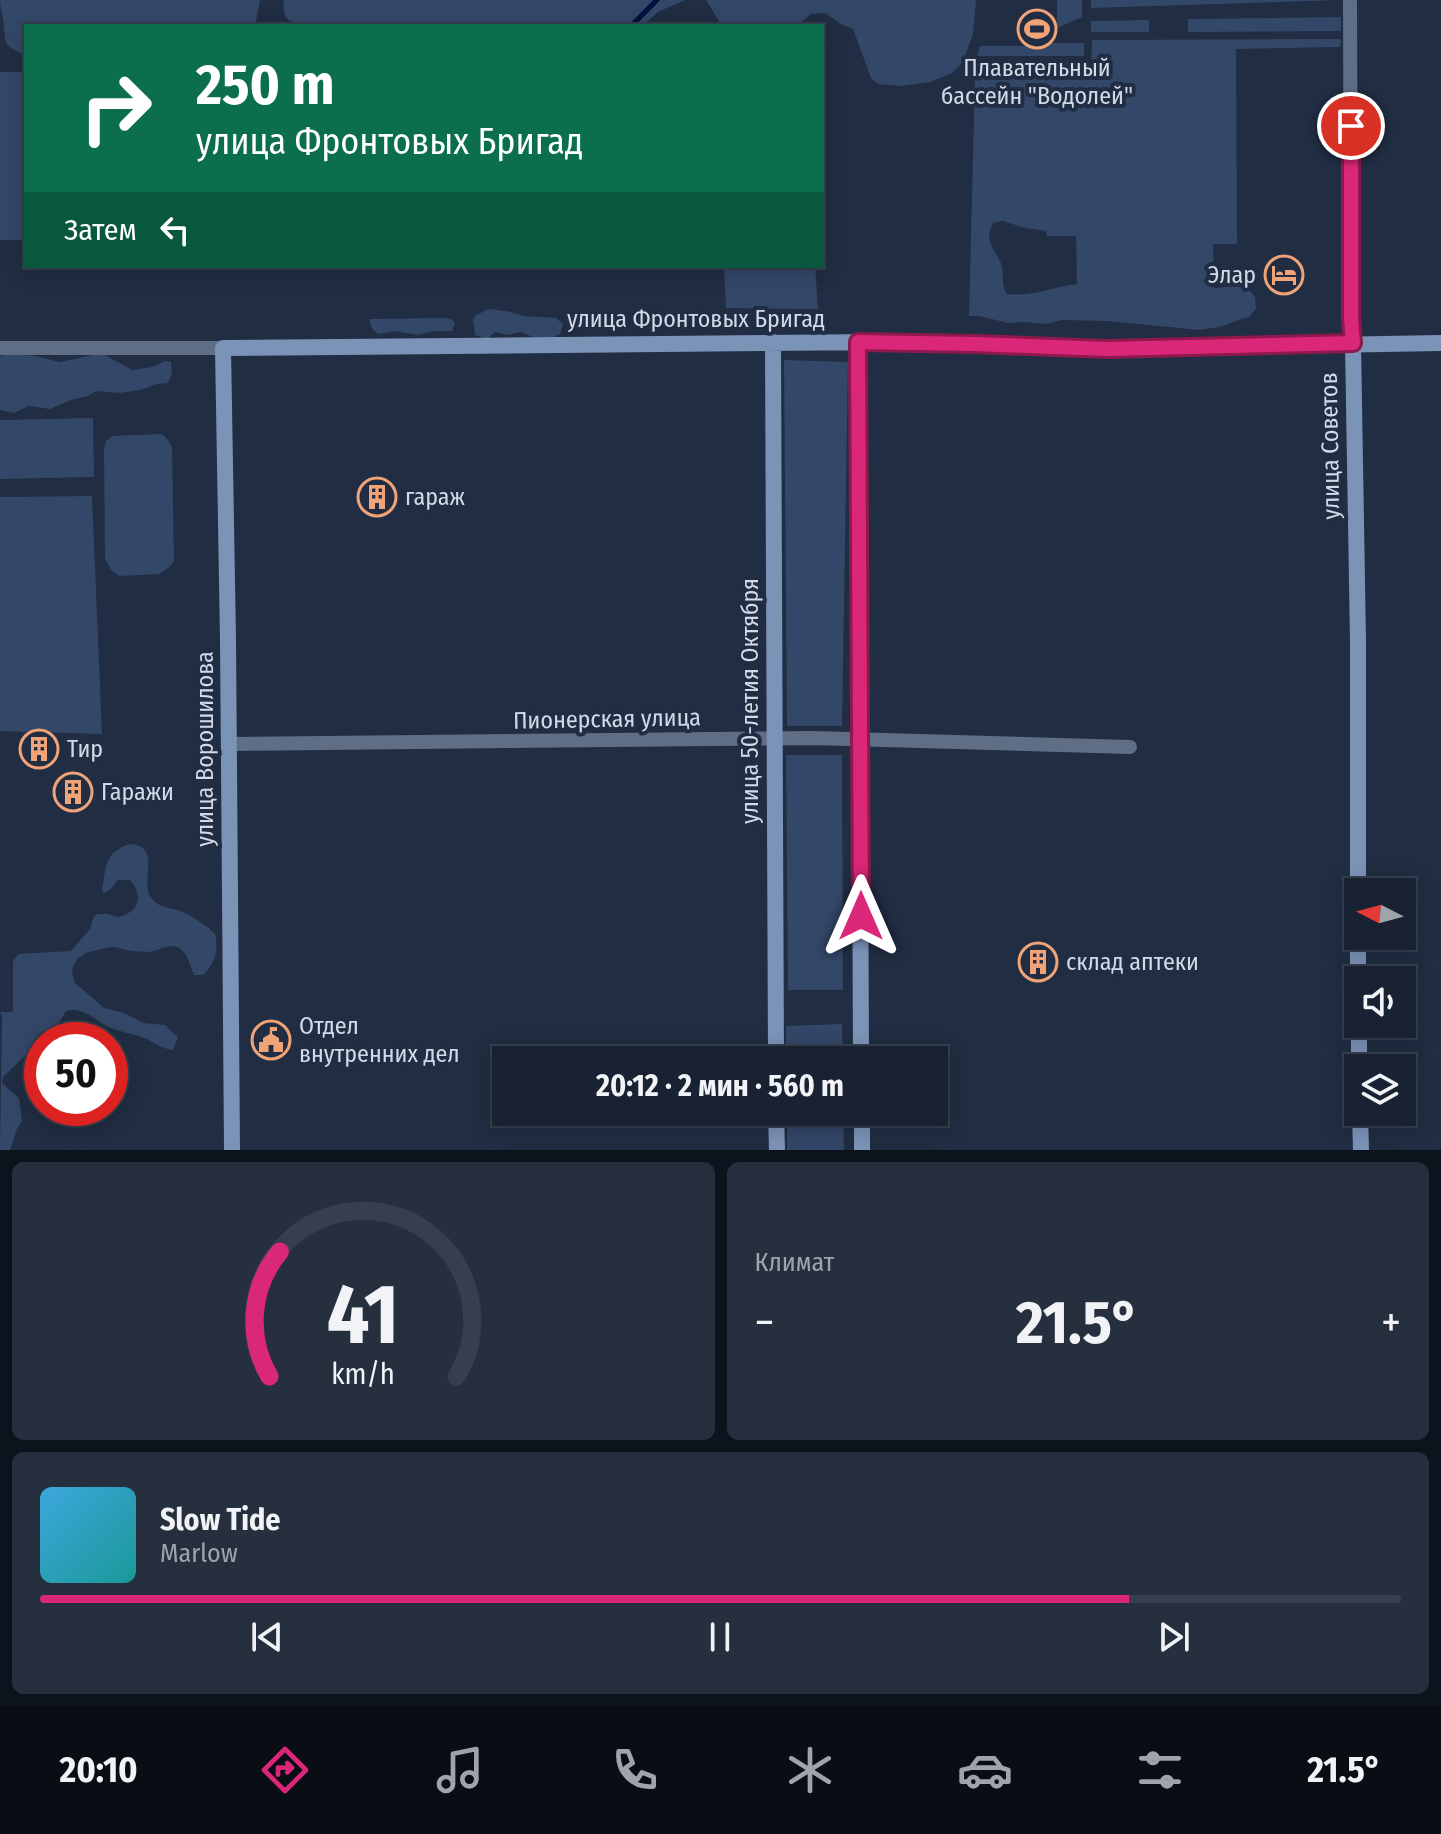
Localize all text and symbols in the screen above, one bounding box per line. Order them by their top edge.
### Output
sports icon: Плавательный бассейн "Водолей" [1016,8,1058,50]
text: 250 m [196,52,334,119]
place label: Плавательный бассейн "Водолей" [941,54,1133,110]
icon: right [64,56,168,160]
pin [1317,92,1385,160]
icon: arrive [1329,104,1373,148]
text: улица Фронтовых Бригад [196,120,583,164]
icon: left [153,208,197,252]
text: Затем [64,212,137,248]
hotel icon: Элар [1263,254,1305,296]
place label: Элар [1208,261,1256,289]
street label: улица Фронтовых Бригад [567,305,825,333]
street label: улица Советов [1315,372,1345,520]
building icon: гараж [356,476,398,518]
place label: гараж [405,483,465,511]
street label: улица 50-летия Октября [736,578,764,824]
street label: улица Ворошилова [191,651,219,847]
street label: Пионерская улица [513,703,701,735]
building icon: Тир [18,728,60,770]
place label: Тир [67,735,103,763]
building icon: Гаражи [52,771,94,813]
place label: Гаражи [101,778,174,806]
position arrow [819,874,903,958]
north arrow [1344,878,1416,950]
map controls [1344,878,1416,1126]
building icon: склад аптеки [1017,941,1059,983]
place label: склад аптеки [1066,948,1199,976]
button: sound [1344,966,1416,1038]
place label: Отдел внутренних дел [299,1012,460,1068]
public building icon: Отдел внутренних дел [250,1019,292,1061]
speed limit sign: 50 [24,1022,128,1126]
button: layers [1344,1054,1416,1126]
text: 20:12 · 2 мин · 560 m [596,1068,844,1104]
text: Климат [755,1247,834,1278]
text: 41 [327,1265,399,1365]
text: 21.5° [1016,1287,1139,1359]
text: − [755,1296,774,1349]
text: + [1381,1296,1401,1349]
text: km/h [331,1357,395,1392]
text: Slow Tide [160,1502,281,1538]
text: Marlow [160,1538,238,1569]
icon: previous [245,1615,289,1659]
icon: pause [698,1615,742,1659]
icon: next [1152,1615,1196,1659]
icon: directions [257,1742,313,1798]
icon: music [432,1742,488,1798]
icon: phone [607,1742,663,1798]
icon: climate [782,1742,838,1798]
icon: car [957,1742,1013,1798]
icon: filters [1132,1742,1188,1798]
text: 20:10 [60,1748,138,1792]
text: 21.5° [1307,1748,1381,1792]

